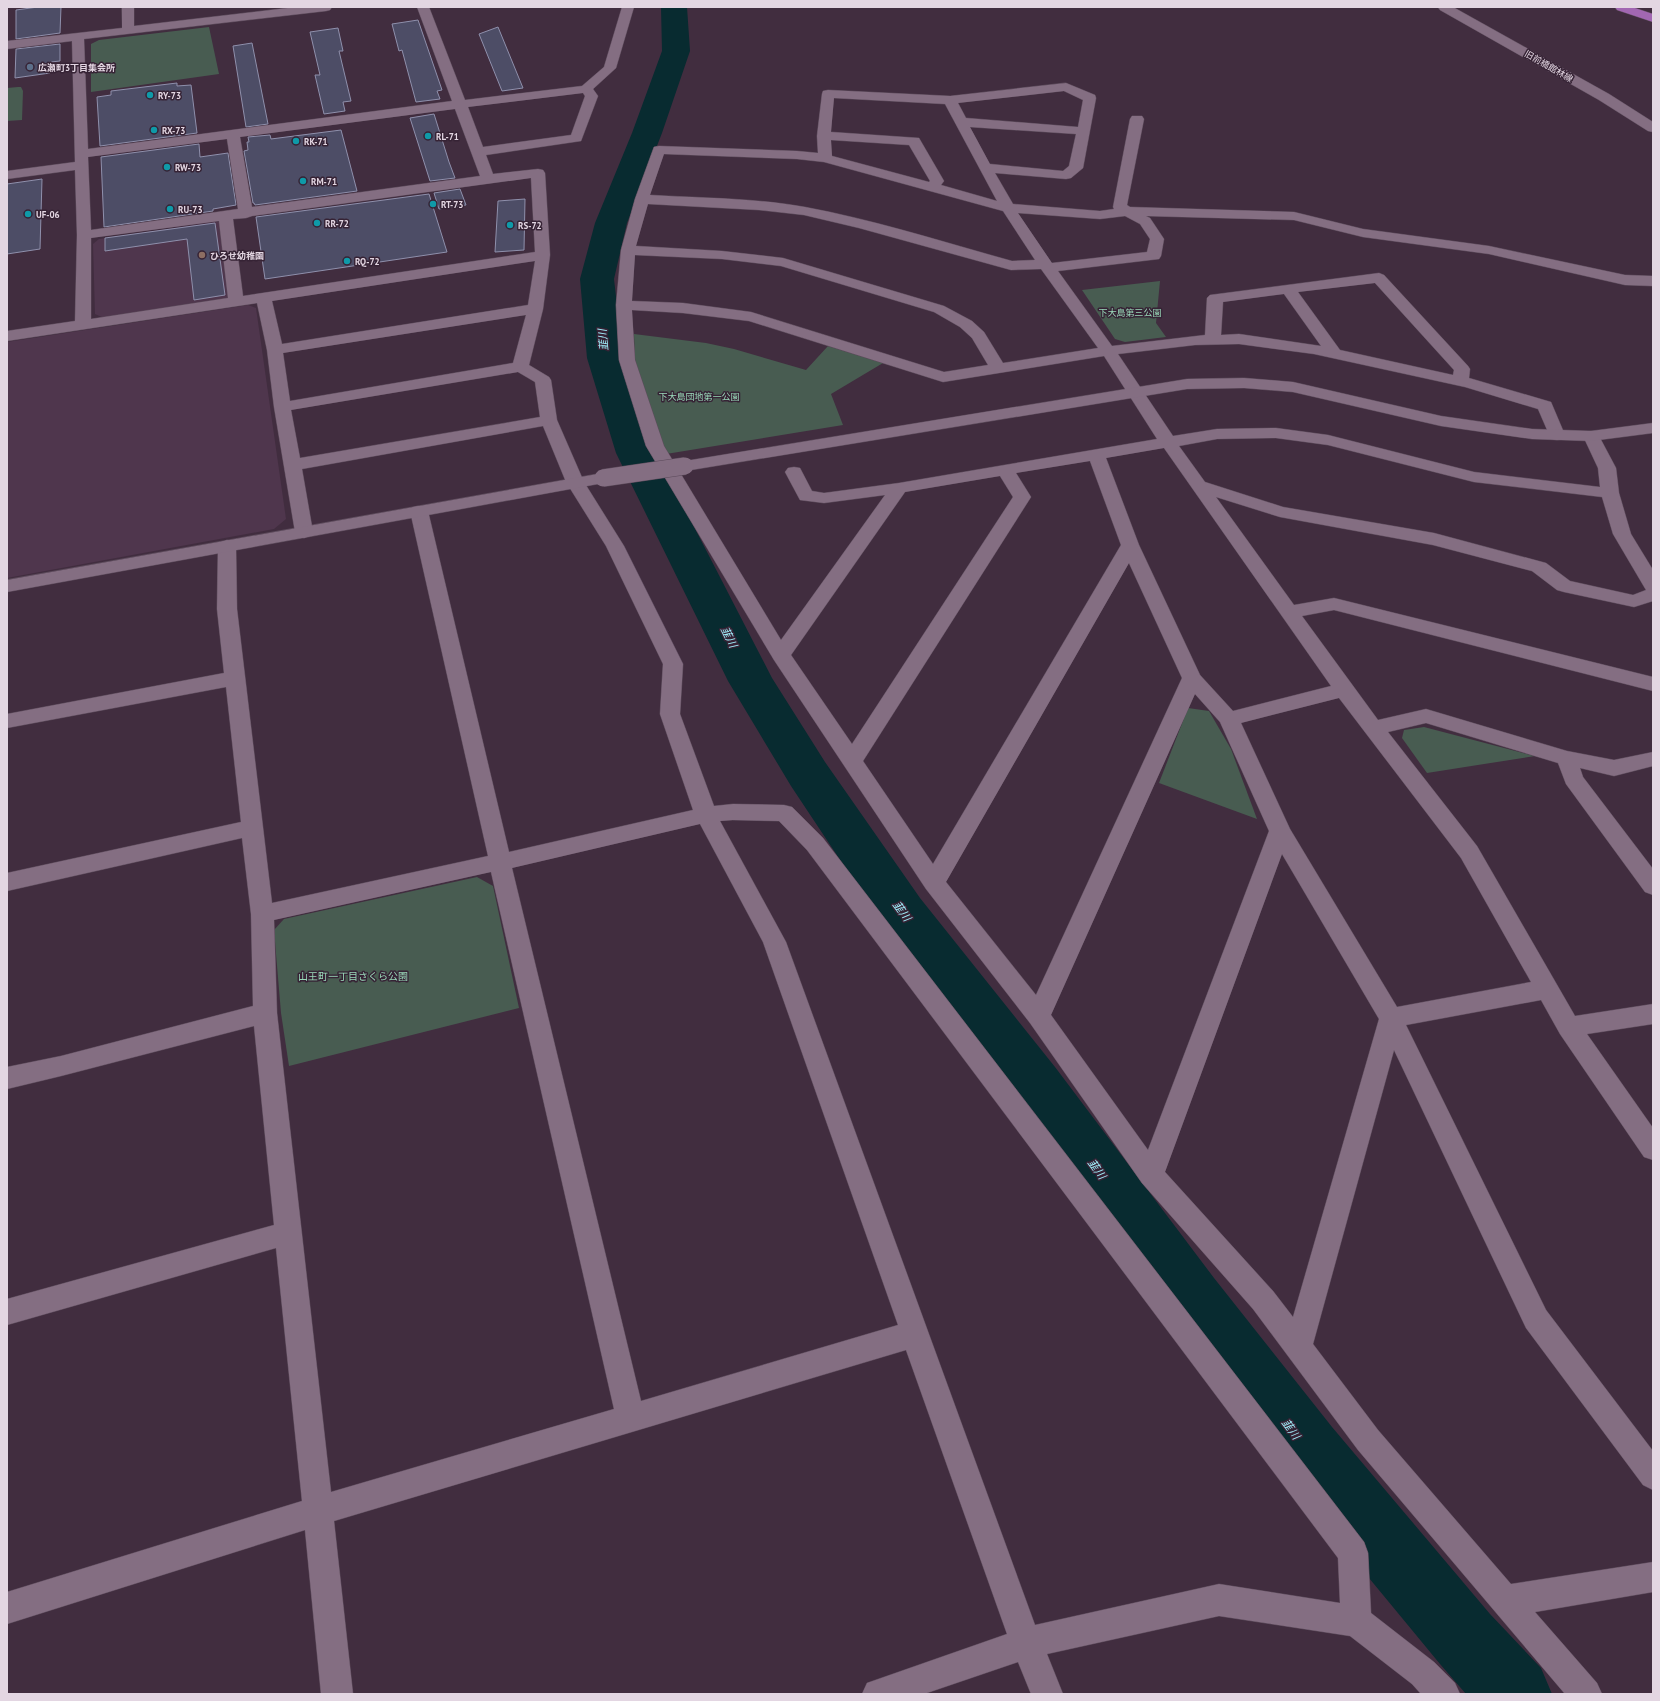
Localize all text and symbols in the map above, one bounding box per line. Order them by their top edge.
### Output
street label: 旧前橋館林線 [1523,48,1576,85]
marker: 広瀬町3丁目集会所 [25,62,35,72]
place label: 広瀬町3丁目集会所 [38,62,115,73]
marker: RY-73 [145,90,155,100]
place label: RY-73 [158,90,181,101]
marker: RX-73 [149,125,159,135]
place label: RX-73 [162,125,185,136]
marker: RL-71 [423,131,433,141]
place label: RL-71 [436,131,459,142]
marker: RK-71 [291,136,301,146]
place label: RK-71 [304,136,328,147]
marker: RW-73 [162,162,172,172]
place label: RW-73 [175,162,201,173]
marker: RM-71 [298,176,308,186]
place label: RM-71 [311,176,337,187]
marker: RT-73 [428,199,438,209]
place label: RT-73 [441,199,463,210]
marker: RU-73 [165,204,175,214]
place label: RU-73 [178,204,203,215]
marker: UF-06 [23,209,33,219]
place label: UF-06 [36,209,60,220]
marker: RR-72 [312,218,322,228]
place label: RR-72 [325,218,349,229]
marker: RS-72 [505,220,515,230]
place label: RS-72 [518,220,542,231]
marker: ひろせ幼稚園 [197,250,207,260]
place label: ひろせ幼稚園 [210,250,264,261]
marker: RQ-72 [342,256,352,266]
place label: RQ-72 [355,256,380,267]
park label: 下大島第三公園 [1098,307,1162,318]
water label: 韮川 [595,327,611,352]
park label: 下大島団地第一公園 [658,391,740,402]
water label: 韮川 [718,624,741,651]
water label: 韮川 [890,898,915,925]
park label: 山王町一丁目さくら公園 [298,970,408,983]
water label: 韮川 [1085,1156,1110,1183]
water label: 韮川 [1279,1416,1304,1443]

